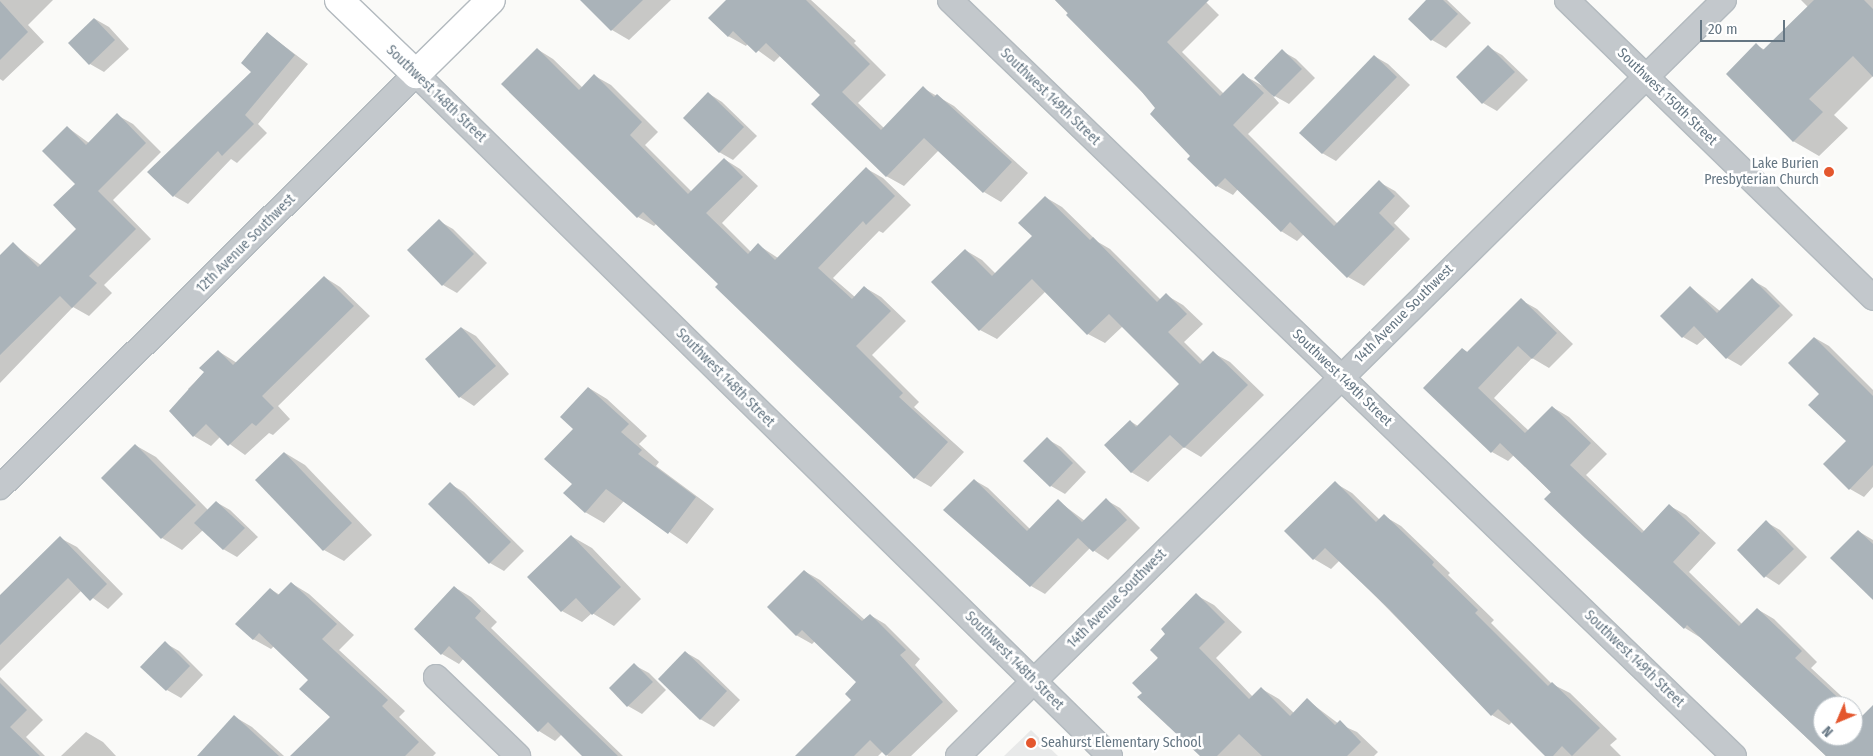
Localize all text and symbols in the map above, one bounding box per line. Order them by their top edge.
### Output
scale bar [1703,10,1788,42]
text: 20 m [1708,20,1738,38]
street label: Southwest 148th Street [383,42,489,146]
street label: Southwest 149th Street [997,45,1103,149]
street label: Southwest 150th Street [1614,45,1720,149]
place label: Lake Burien Presbyterian Church [1704,156,1819,188]
marker: Lake Burien Presbyterian Church [1823,166,1835,178]
street label: 12th Avenue Southwest [193,191,299,297]
street label: 14th Avenue Southwest [1351,261,1457,367]
street label: Southwest 148th Street [672,325,778,431]
street label: Southwest 149th Street [1289,326,1395,430]
street label: 14th Avenue Southwest [1064,546,1170,652]
street label: Southwest 149th Street [1581,607,1687,711]
street label: Southwest 148th Street [961,608,1067,714]
north arrow [1813,696,1863,746]
text: N [1819,722,1837,740]
place label: Seahurst Elementary School [1041,735,1201,751]
marker: Seahurst Elementary School [1025,737,1037,749]

